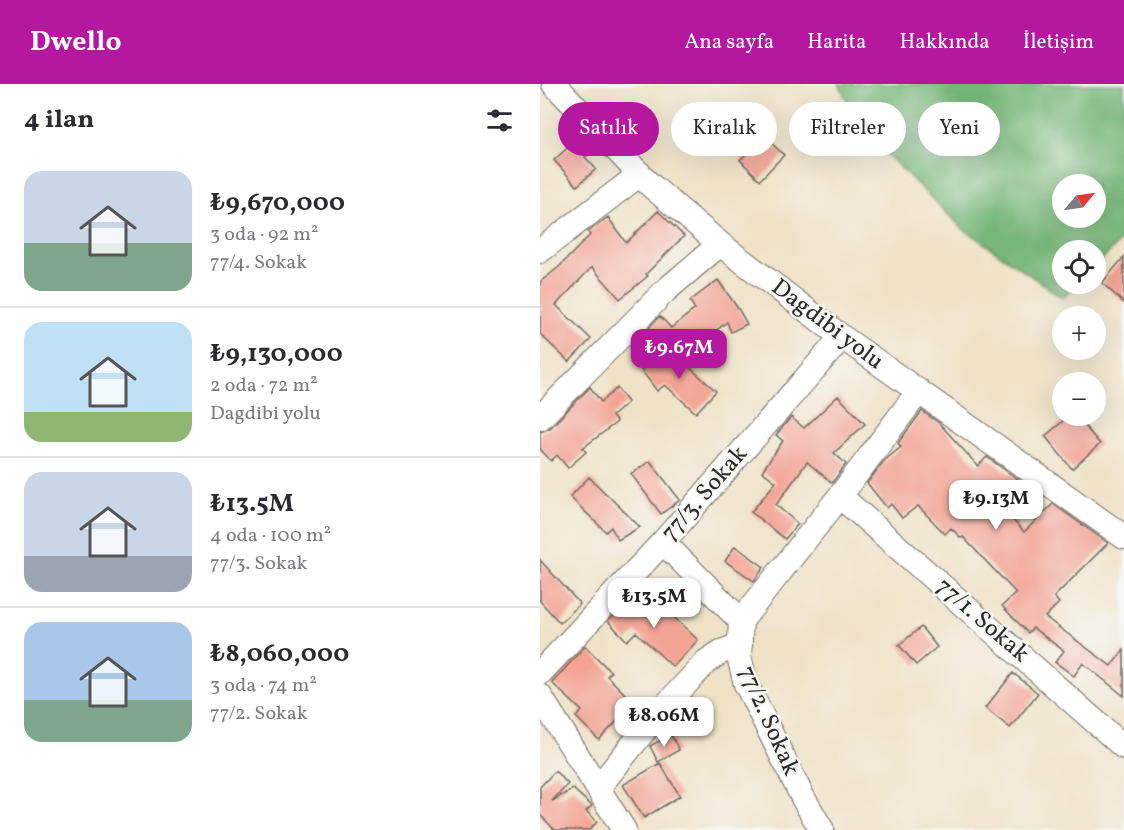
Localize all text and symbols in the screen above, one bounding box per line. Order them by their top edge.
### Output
text: Dwello [30,23,122,62]
text: Ana sayfa [684,28,774,57]
text: Harita [807,28,866,57]
text: Hakkında [899,28,990,57]
text: İletişim [1023,28,1094,57]
text: 4 ilan [24,102,94,138]
chip: Satılık [558,102,659,156]
chip: Kiralık [671,102,777,156]
chip: Filtreler [789,102,906,156]
chip: Yeni [918,102,1000,156]
icon: filters [483,104,516,137]
north arrow [1052,174,1106,228]
map controls [1052,174,1106,426]
text: ₺9,670,000 [210,185,345,221]
icon: home [72,195,144,267]
text: 3 oda · 92 m² [210,221,318,249]
button: locate [1052,240,1106,294]
text: 77/4. Sokak [210,249,307,277]
street label: Dagdibi yolu [764,271,890,379]
button: + [1052,306,1106,360]
pin: ₺9.67M [630,329,728,380]
text: ₺9.67M [645,334,713,362]
text: ₺9,130,000 [210,336,343,372]
icon: home [72,346,144,418]
text: 2 oda · 72 m² [210,372,318,400]
button: − [1052,372,1106,426]
text: Dagdibi yolu [210,400,321,428]
street label: 77/3. Sokak [654,439,756,549]
pin: ₺9.13M [947,480,1045,531]
text: ₺9.13M [963,485,1029,513]
text: ₺13.5M [210,486,294,522]
icon: home [72,496,144,568]
text: 4 oda · 100 m² [210,522,331,550]
text: 77/3. Sokak [210,550,308,578]
street label: 77/1. Sokak [928,571,1036,671]
pin: ₺13.5M [605,578,703,629]
text: ₺13.5M [622,583,686,611]
text: ₺8,060,000 [210,636,349,672]
icon: home [72,646,144,718]
street label: 77/2. Sokak [729,661,807,781]
text: 3 oda · 74 m² [210,672,317,700]
pin: ₺8.06M [615,697,713,748]
text: 77/2. Sokak [210,700,308,728]
text: ₺8.06M [629,702,699,730]

